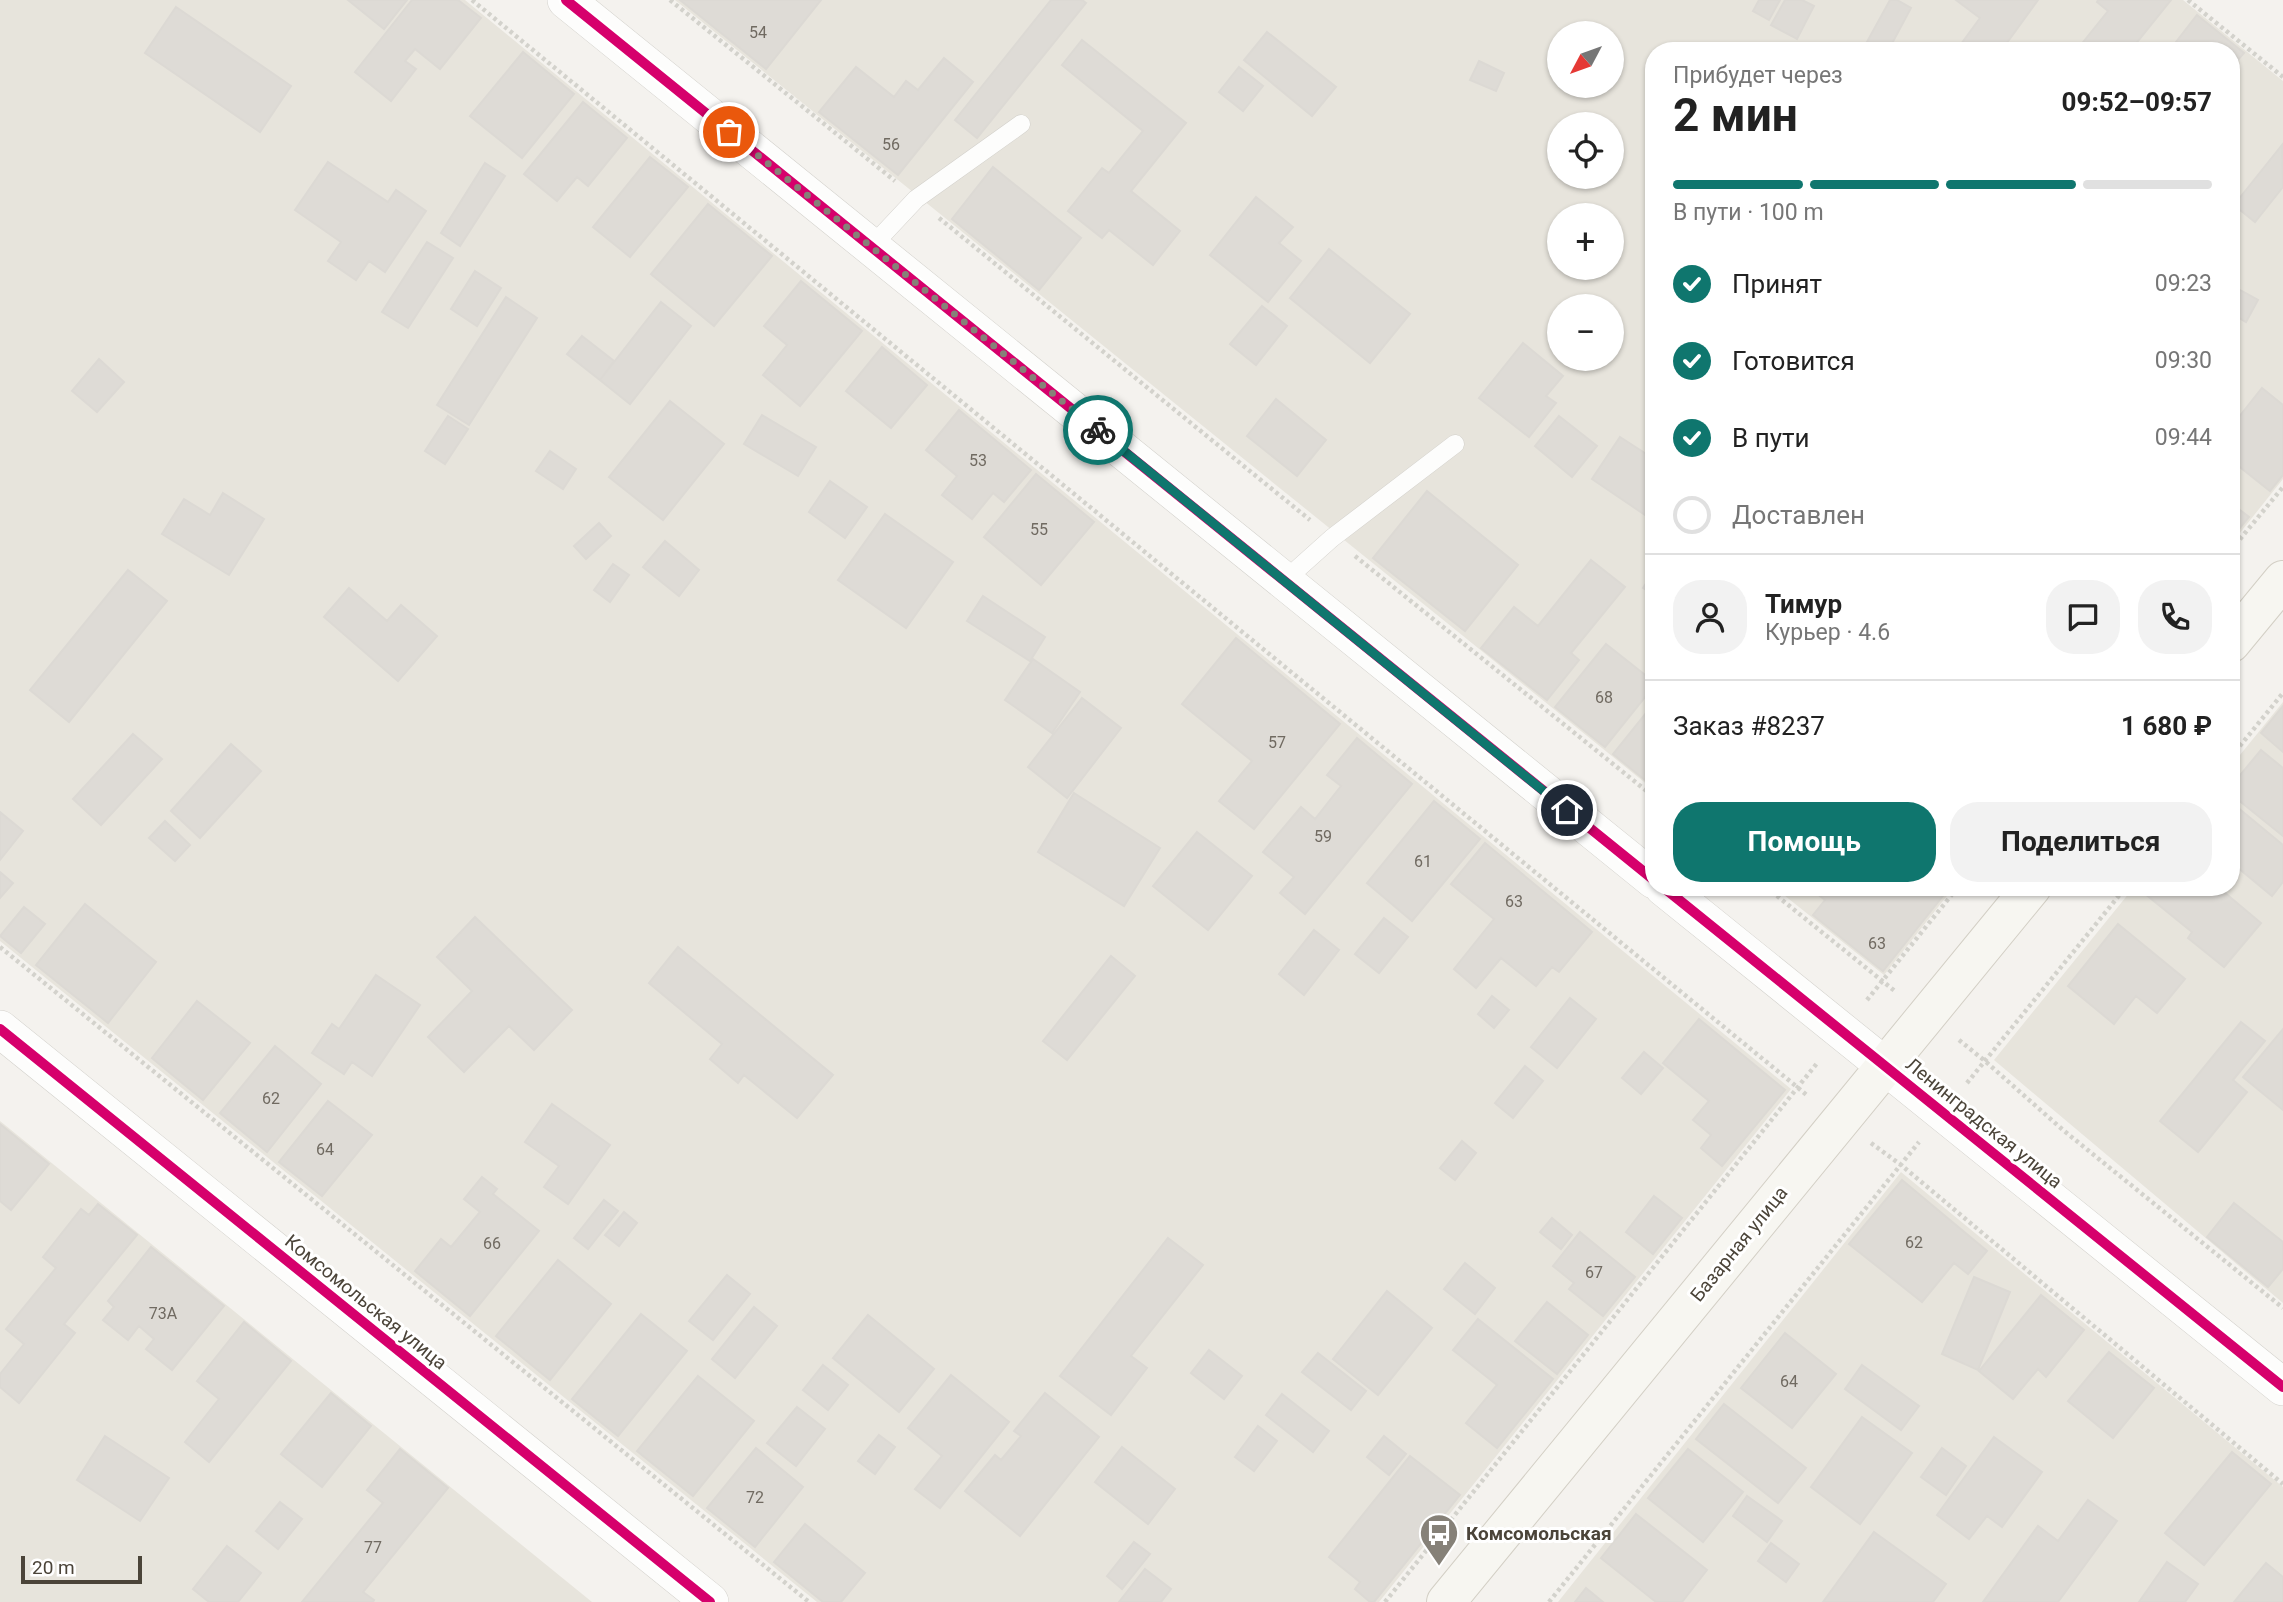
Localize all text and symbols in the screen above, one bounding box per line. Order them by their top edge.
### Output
north arrow [1547,21,1624,98]
map controls [1547,21,1624,371]
house number: 54 [749,23,767,42]
text: Прибудет через [1673,62,1843,89]
text: 09:52–09:57 [2062,87,2212,117]
text: 2 мин [1673,88,1798,142]
pin [699,102,759,162]
button: locate [1547,112,1624,189]
icon: bag [710,113,748,151]
house number: 56 [882,135,900,154]
text: В пути · 100 m [1673,199,1824,226]
button: + [1547,203,1624,280]
icon: check [1673,265,1711,303]
text: Принят [1732,269,1822,299]
text: 09:23 [2155,270,2212,297]
button: − [1547,294,1624,371]
icon: check [1673,342,1711,380]
text: Готовится [1732,346,1855,376]
text: 09:30 [2155,347,2212,374]
courier [1063,395,1133,465]
icon: bike [1079,411,1117,449]
icon: check [1673,419,1711,457]
text: В пути [1732,423,1809,453]
text: 09:44 [2155,424,2212,451]
house number: 53 [969,451,987,470]
text: Доставлен [1732,500,1865,530]
house number: 55 [1030,520,1048,539]
button: person [1673,580,1747,654]
button: chat [2046,580,2120,654]
button: phone [2138,580,2212,654]
text: Тимур [1765,589,1842,619]
text: Курьер · 4.6 [1765,619,1890,646]
house number: 68 [1595,688,1613,707]
text: Заказ #8237 [1673,711,1825,741]
text: 1 680 ₽ [2121,711,2212,741]
house number: 57 [1268,733,1286,752]
pin [1537,780,1597,840]
icon: home [1548,791,1586,829]
button: Помощь [1673,802,1936,882]
button: Поделиться [1950,802,2212,882]
house number: 59 [1314,827,1332,846]
house number: 61 [1414,852,1432,871]
house number: 63 [1505,892,1523,911]
house number: 63 [1868,934,1886,953]
street label: Ленинградская улица [1901,1053,2067,1193]
house number: 62 [262,1089,280,1108]
house number: 64 [316,1140,334,1159]
street label: Базарная улица [1686,1182,1792,1306]
street label: Комсомольская улица [280,1230,452,1374]
house number: 62 [1905,1233,1923,1252]
house number: 66 [483,1234,501,1253]
house number: 67 [1585,1263,1603,1282]
house number: 73А [149,1304,178,1323]
house number: 64 [1780,1372,1798,1391]
house number: 72 [746,1488,764,1507]
bus stop icon: Комсомольская [1418,1512,1460,1567]
place label: Комсомольская [1466,1522,1612,1545]
house number: 77 [364,1538,382,1557]
scale bar [21,1553,142,1585]
text: 20 m [32,1556,75,1579]

